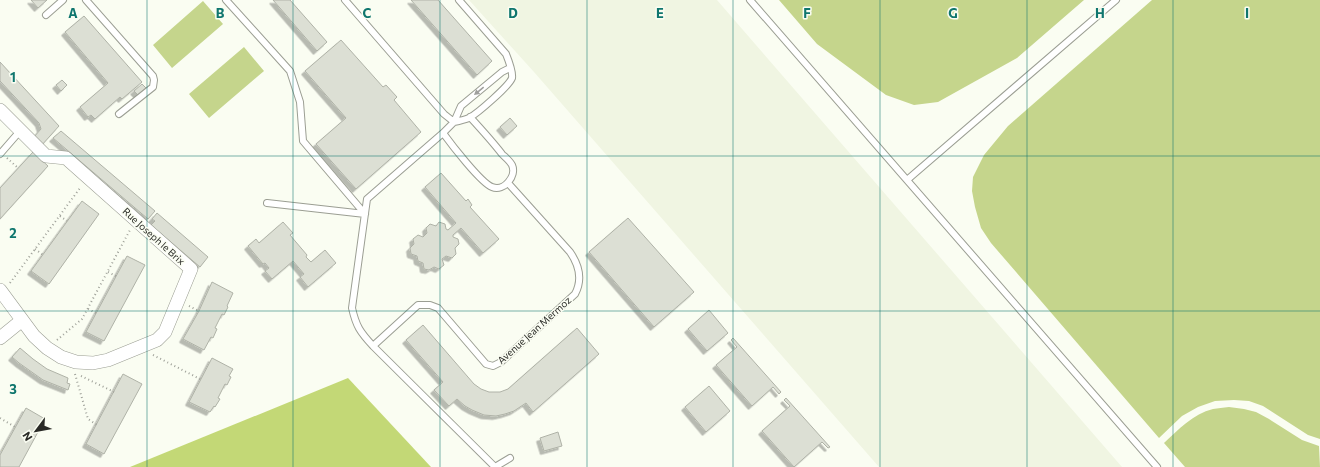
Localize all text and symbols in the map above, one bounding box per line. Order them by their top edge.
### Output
text: A [68,5,78,21]
text: B [216,5,225,21]
text: C [363,5,372,21]
text: D [508,5,518,21]
text: E [656,5,664,21]
text: F [803,5,811,21]
text: G [948,5,958,21]
text: H [1095,5,1105,21]
text: I [1245,5,1249,21]
text: 1 [10,69,16,85]
one-way arrow [473,87,484,96]
street label: Rue Joseph le Brix [120,205,188,268]
text: 2 [9,225,17,241]
street label: Avenue Jean Mermoz [495,294,573,366]
text: 3 [9,381,17,397]
north arrow [16,411,56,451]
text: N [19,430,35,444]

